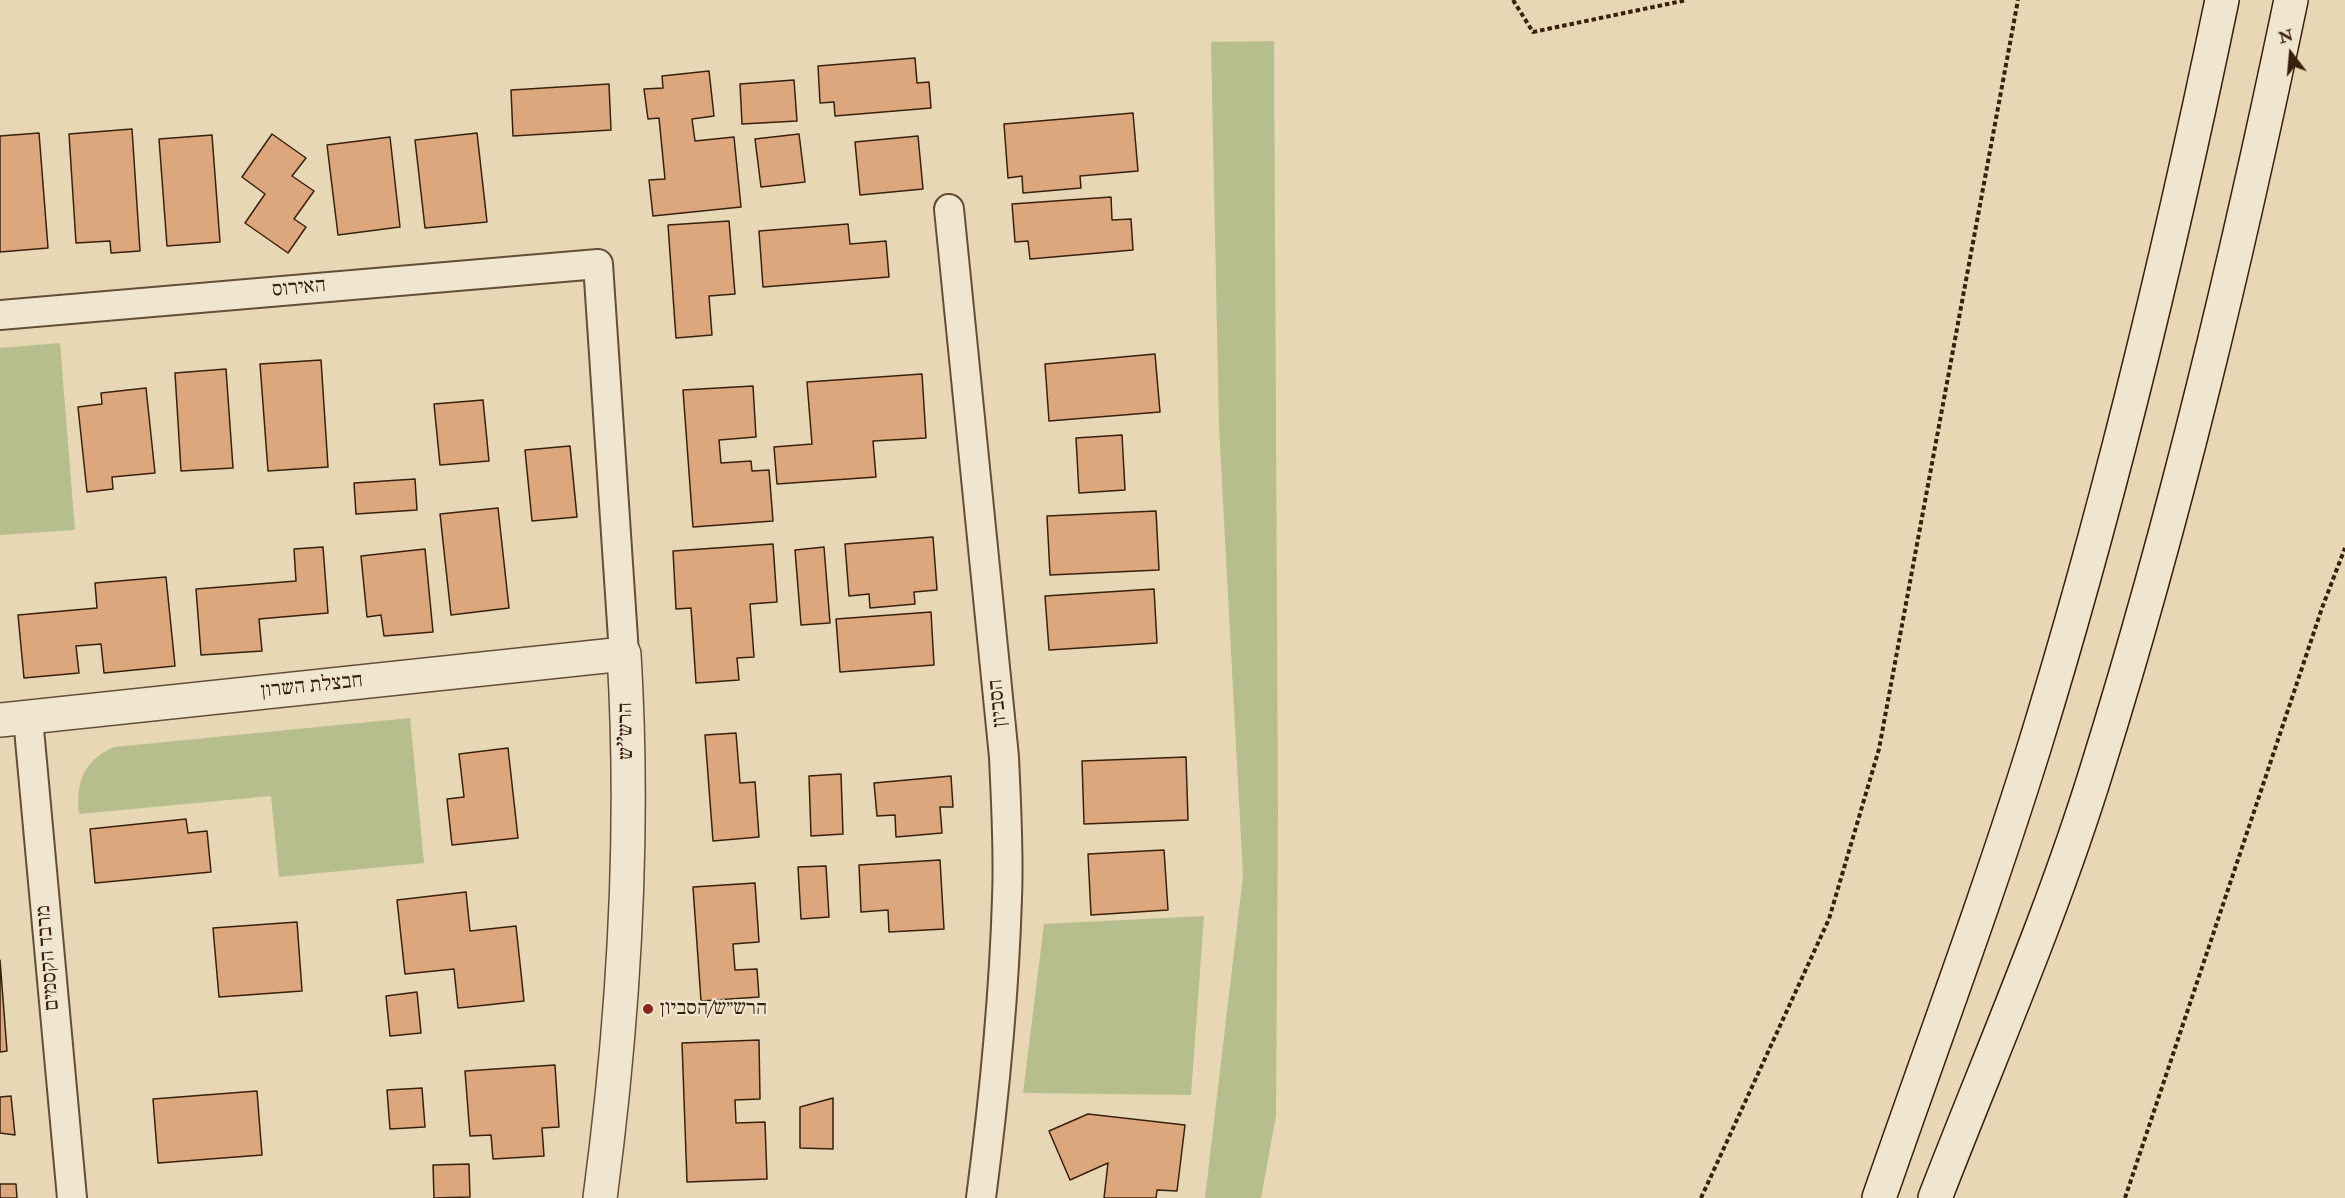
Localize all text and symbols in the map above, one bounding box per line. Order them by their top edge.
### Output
north arrow [2261,24,2321,84]
text: N [2276,25,2296,48]
street label: האירוס [271,274,327,304]
street label: חבצלת השרון [260,669,364,705]
street label: הסביון [984,678,1014,728]
street label: הרש''ש [614,702,640,760]
street label: מרבד הקסמים [32,904,66,1012]
place label: הרש״ש/הסביון [660,996,767,1022]
marker: הרש״ש/הסביון [641,1002,655,1016]

